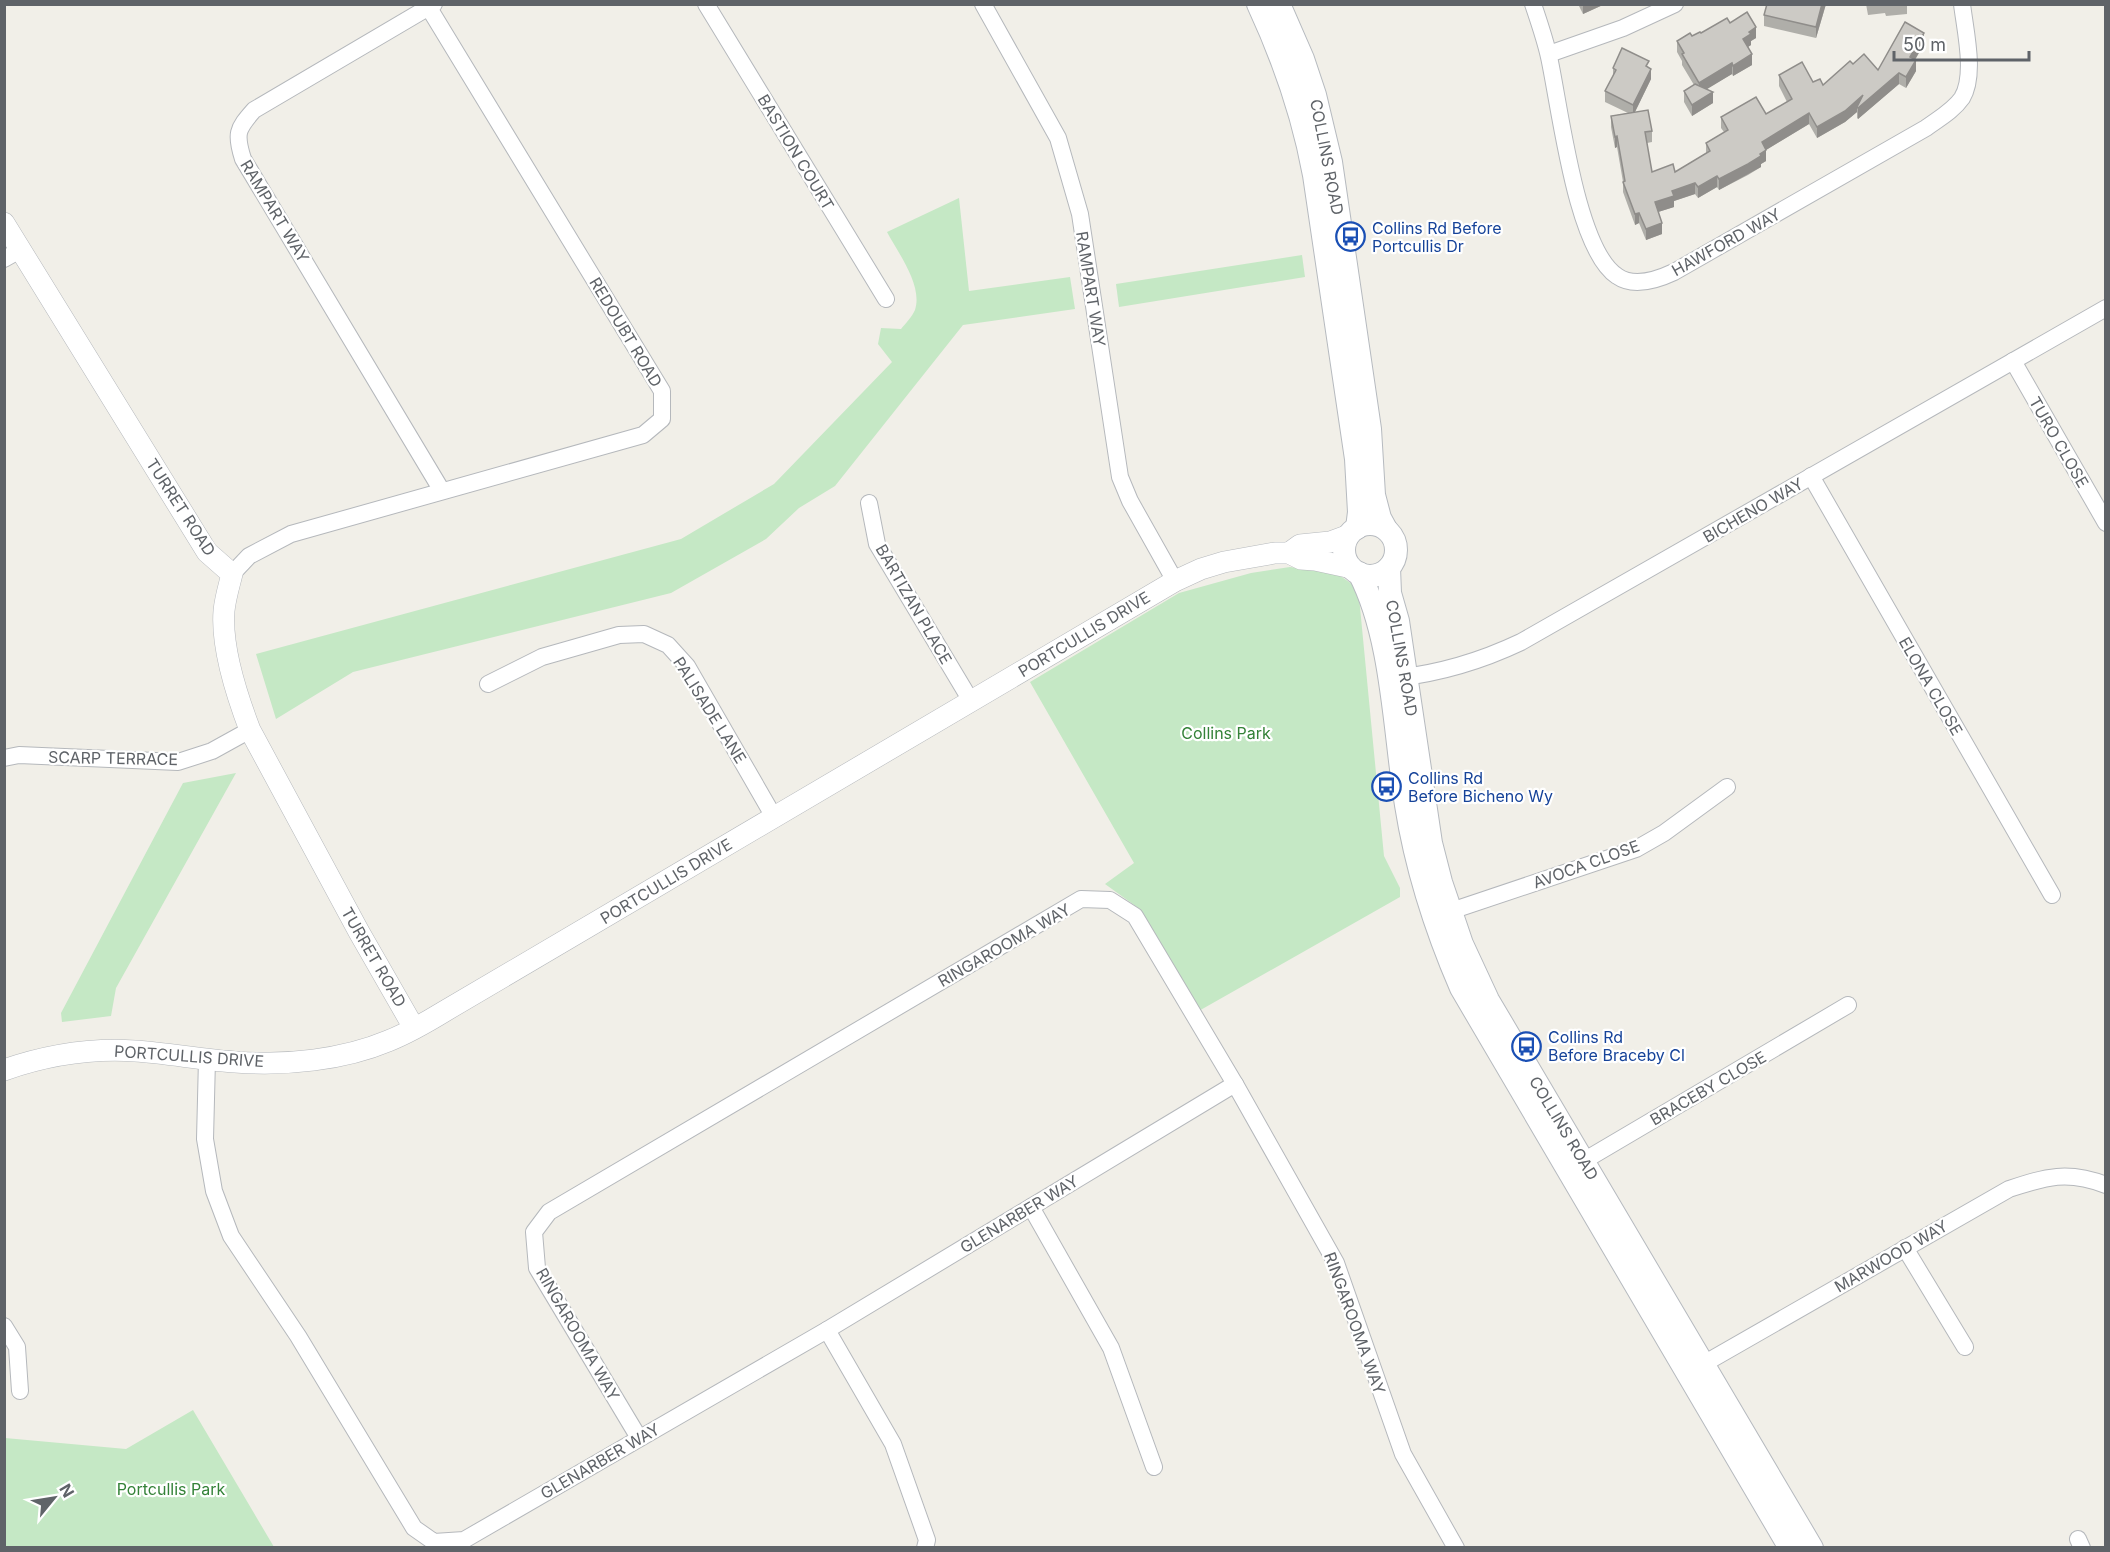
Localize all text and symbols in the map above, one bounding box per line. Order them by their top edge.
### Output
scale bar [1894,24,2029,62]
text: 50 m [1903,34,1946,55]
street label: BASTION COURT [754,90,838,214]
street label: COLLINS ROAD [1306,97,1348,217]
street label: RAMPART WAY [236,156,314,266]
street label: HAWFORD WAY [1668,204,1784,280]
place label: Collins Rd Before Portcullis Dr [1372,218,1502,256]
bus stop icon: Collins Rd Before Portcullis Dr [1335,221,1367,253]
street label: RAMPART WAY [1072,230,1110,348]
street label: REDOUBT ROAD [585,273,667,391]
street label: TURO CLOSE [2025,393,2093,491]
street label: TURRET ROAD [142,455,220,559]
street label: BICHENO WAY [1699,473,1807,547]
street label: BARTIZAN PLACE [872,540,956,668]
street label: PORTCULLIS DRIVE [1014,587,1154,681]
street label: COLLINS ROAD [1382,598,1422,718]
street label: ELONA CLOSE [1895,633,1967,739]
street label: PALISADE LANE [669,653,751,767]
park label: Collins Park [1181,723,1271,743]
street label: SCARP TERRACE [48,747,178,769]
place label: Collins Rd Before Bicheno Wy [1408,768,1553,806]
bus stop icon: Collins Rd Before Bicheno Wy [1371,771,1403,803]
street label: PORTCULLIS DRIVE [596,834,736,928]
street label: AVOCA CLOSE [1530,835,1642,893]
street label: RINGAROOMA WAY [934,899,1074,991]
street label: TURRET ROAD [337,904,411,1010]
place label: Collins Rd Before Braceby Cl [1548,1027,1685,1065]
bus stop icon: Collins Rd Before Braceby Cl [1511,1030,1543,1062]
street label: PORTCULLIS DRIVE [113,1041,265,1071]
street label: BRACEBY CLOSE [1646,1047,1770,1129]
street label: COLLINS ROAD [1525,1072,1603,1184]
street label: GLENARBER WAY [956,1171,1082,1257]
street label: MARWOOD WAY [1831,1215,1951,1297]
street label: RINGAROOMA WAY [1320,1249,1390,1397]
street label: RINGAROOMA WAY [532,1264,624,1404]
street label: GLENARBER WAY [537,1419,663,1503]
north arrow [24,1468,84,1528]
park label: Portcullis Park [117,1479,225,1499]
text: N [55,1480,79,1501]

